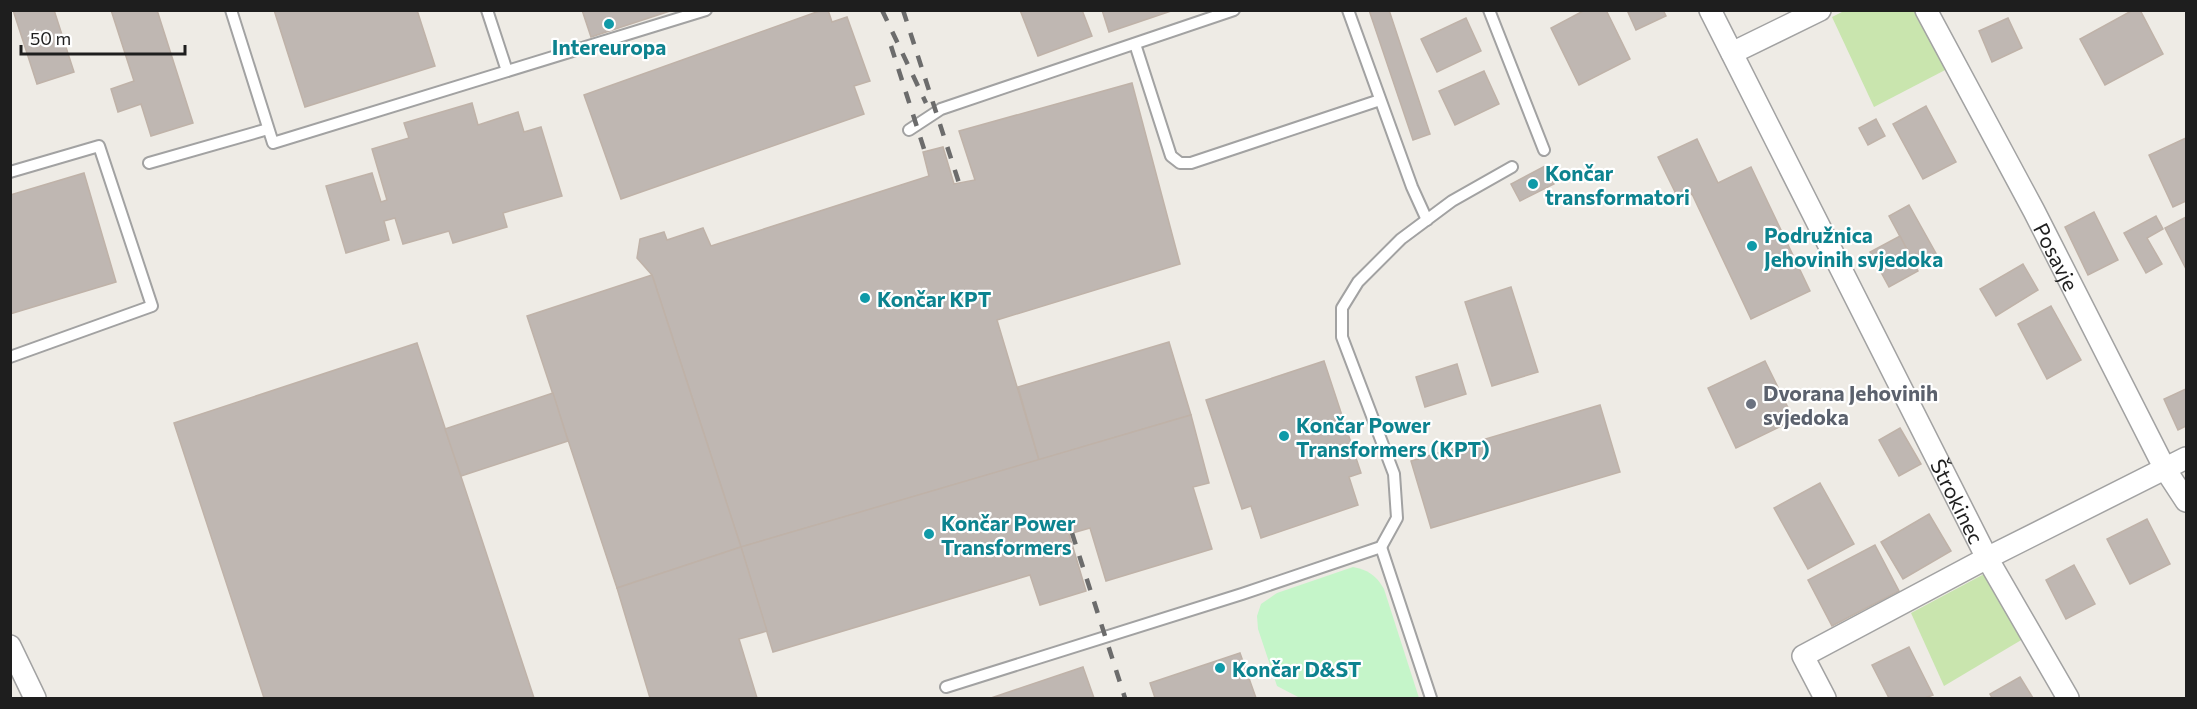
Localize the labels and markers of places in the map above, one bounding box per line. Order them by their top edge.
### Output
marker: Intereuropa [602,17,616,31]
place label: Intereuropa [552,34,666,59]
place label: Končar transformatori [1545,160,1690,209]
marker: Končar transformatori [1526,177,1540,191]
place label: Podružnica Jehovinih svjedoka [1764,222,1943,271]
marker: Podružnica Jehovinih svjedoka [1745,239,1759,253]
place label: Končar KPT [877,286,992,311]
marker: Končar KPT [858,291,872,305]
place label: Dvorana Jehovinih svjedoka [1763,380,1938,429]
marker: Dvorana Jehovinih svjedoka [1744,397,1758,411]
place label: Končar Power Transformers (KPT) [1296,412,1490,461]
marker: Končar Power Transformers (KPT) [1277,429,1291,443]
place label: Končar Power Transformers [941,510,1076,559]
marker: Končar Power Transformers [922,527,936,541]
place label: Končar D&ST [1232,656,1362,681]
marker: Končar D&ST [1213,661,1227,675]

